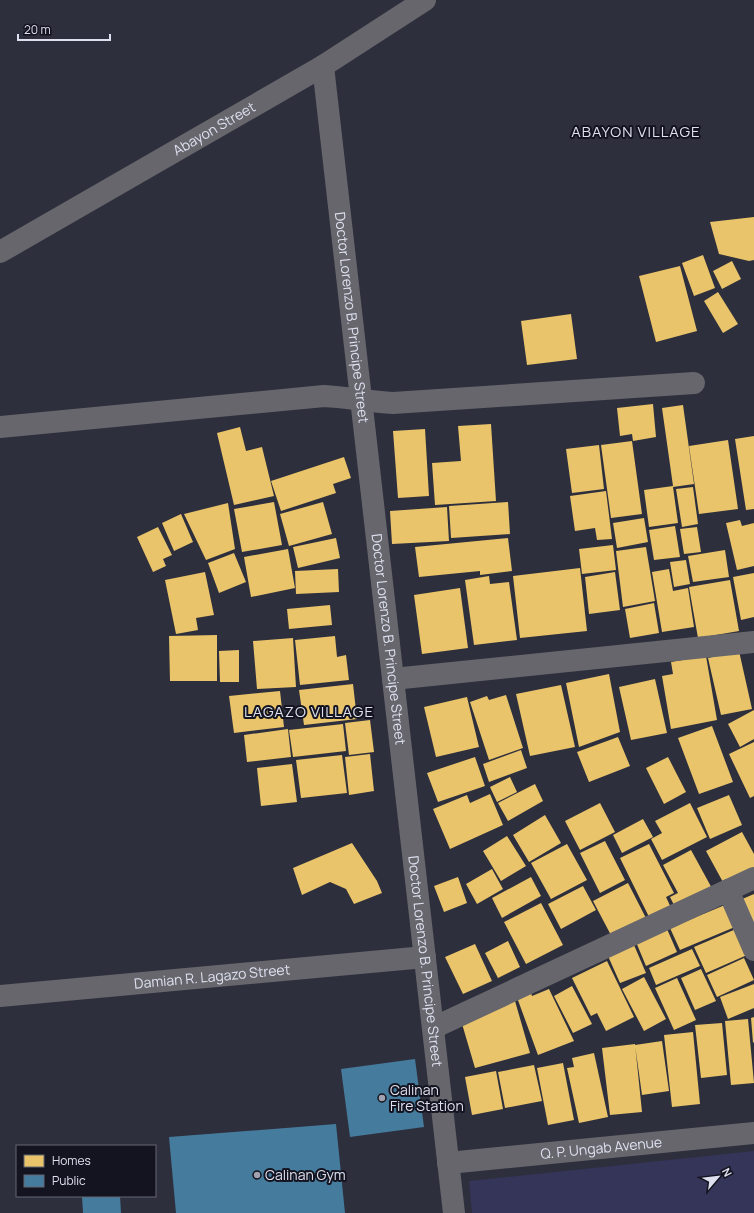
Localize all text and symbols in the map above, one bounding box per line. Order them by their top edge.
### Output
scale bar [18,16,110,42]
text: 20 m [24,21,51,38]
street label: Abayon Street [169,97,259,160]
district label: ABAYON VILLAGE [571,121,701,142]
street label: Doctor Lorenzo B. Principe Street [331,211,374,424]
street label: Doctor Lorenzo B. Principe Street [367,533,411,746]
district label: LAGAZO VILLAGE [244,701,374,722]
street label: Doctor Lorenzo B. Principe Street [404,854,447,1068]
street label: Damian R. Lagazo Street [133,959,291,993]
place label: Calinan Fire Station [390,1080,464,1115]
marker: Calinan Fire Station [377,1093,387,1103]
street label: Q. P. Ungab Avenue [540,1132,663,1163]
legend [16,1145,156,1197]
text: Homes [52,1152,91,1169]
north arrow [698,1157,738,1197]
place label: Calinan Gym [265,1165,346,1184]
text: N [719,1165,736,1179]
marker: Calinan Gym [252,1170,262,1180]
text: Public [52,1172,86,1189]

